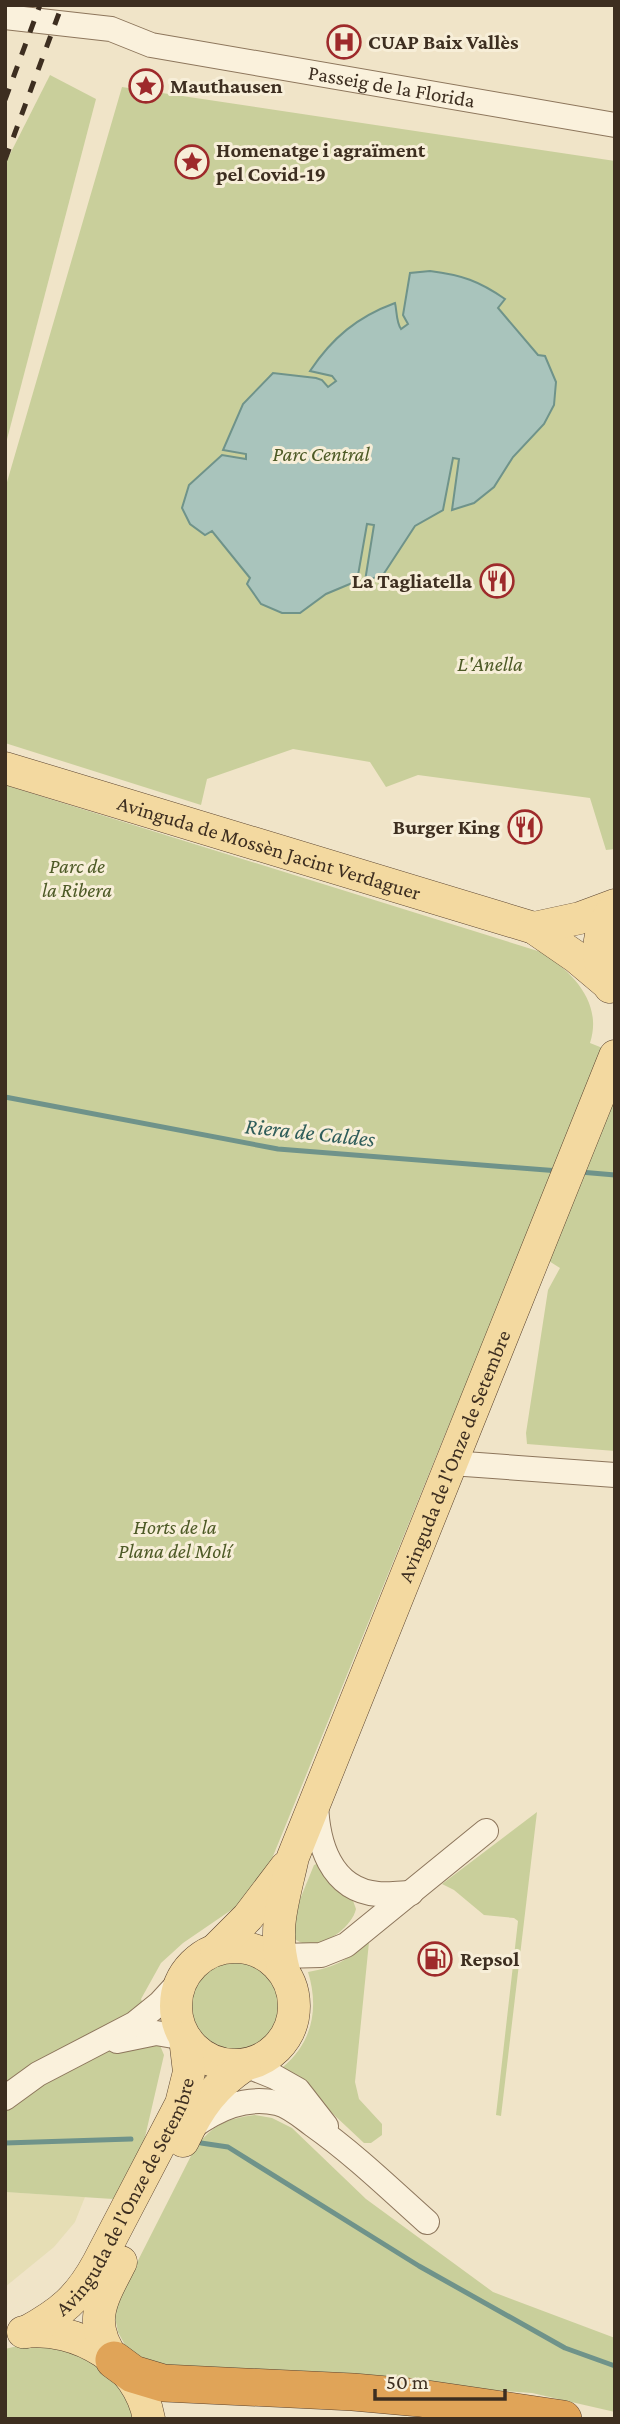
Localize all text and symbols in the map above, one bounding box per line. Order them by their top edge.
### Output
hospital icon: CUAP Baix Vallès [325,23,363,61]
place label: CUAP Baix Vallès [368,30,519,54]
street label: Passeig de la Florida [306,60,477,113]
place icon: Mauthausen [127,67,165,105]
place label: Mauthausen [170,74,283,98]
place label: Homenatge i agraïment pel Covid-19 [216,138,426,186]
place icon: Homenatge i agraïment pel Covid-19 [173,143,211,181]
park label: Parc Central [272,442,370,466]
restaurant icon: La Tagliatella [478,562,516,600]
place label: La Tagliatella [352,569,473,593]
park label: L'Anella [457,652,523,676]
street label: Avinguda de Mossèn Jacint Verdaguer [115,791,424,905]
restaurant icon: Burger King [506,808,544,846]
place label: Burger King [393,815,500,839]
park label: Parc de la Ribera [42,854,112,902]
water label: Riera de Caldes [244,1112,377,1152]
street label: Avinguda de l'Onze de Setembre [393,1327,516,1585]
park label: Horts de la Plana del Molí [118,1515,234,1563]
fuel station icon: Repsol [416,1940,454,1978]
place label: Repsol [460,1947,519,1971]
street label: Avinguda de l'Onze de Setembre [51,2075,199,2321]
scale bar [375,2358,504,2402]
text: 50 m [386,2370,429,2394]

